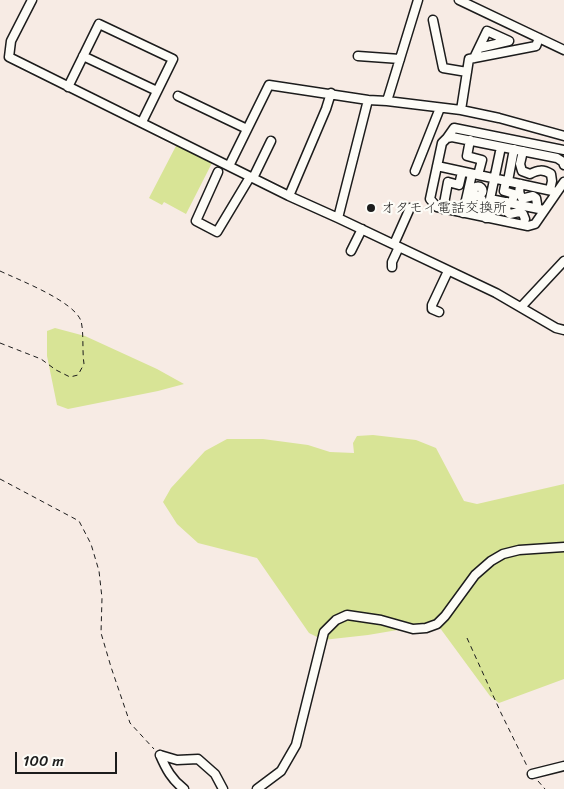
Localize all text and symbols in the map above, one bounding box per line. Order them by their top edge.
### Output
place label: オタモイ電話交換所 [381,200,507,216]
marker: オタモイ電話交換所 [365,202,377,214]
scale bar [18,742,120,774]
text: 100 m [23,748,64,774]

